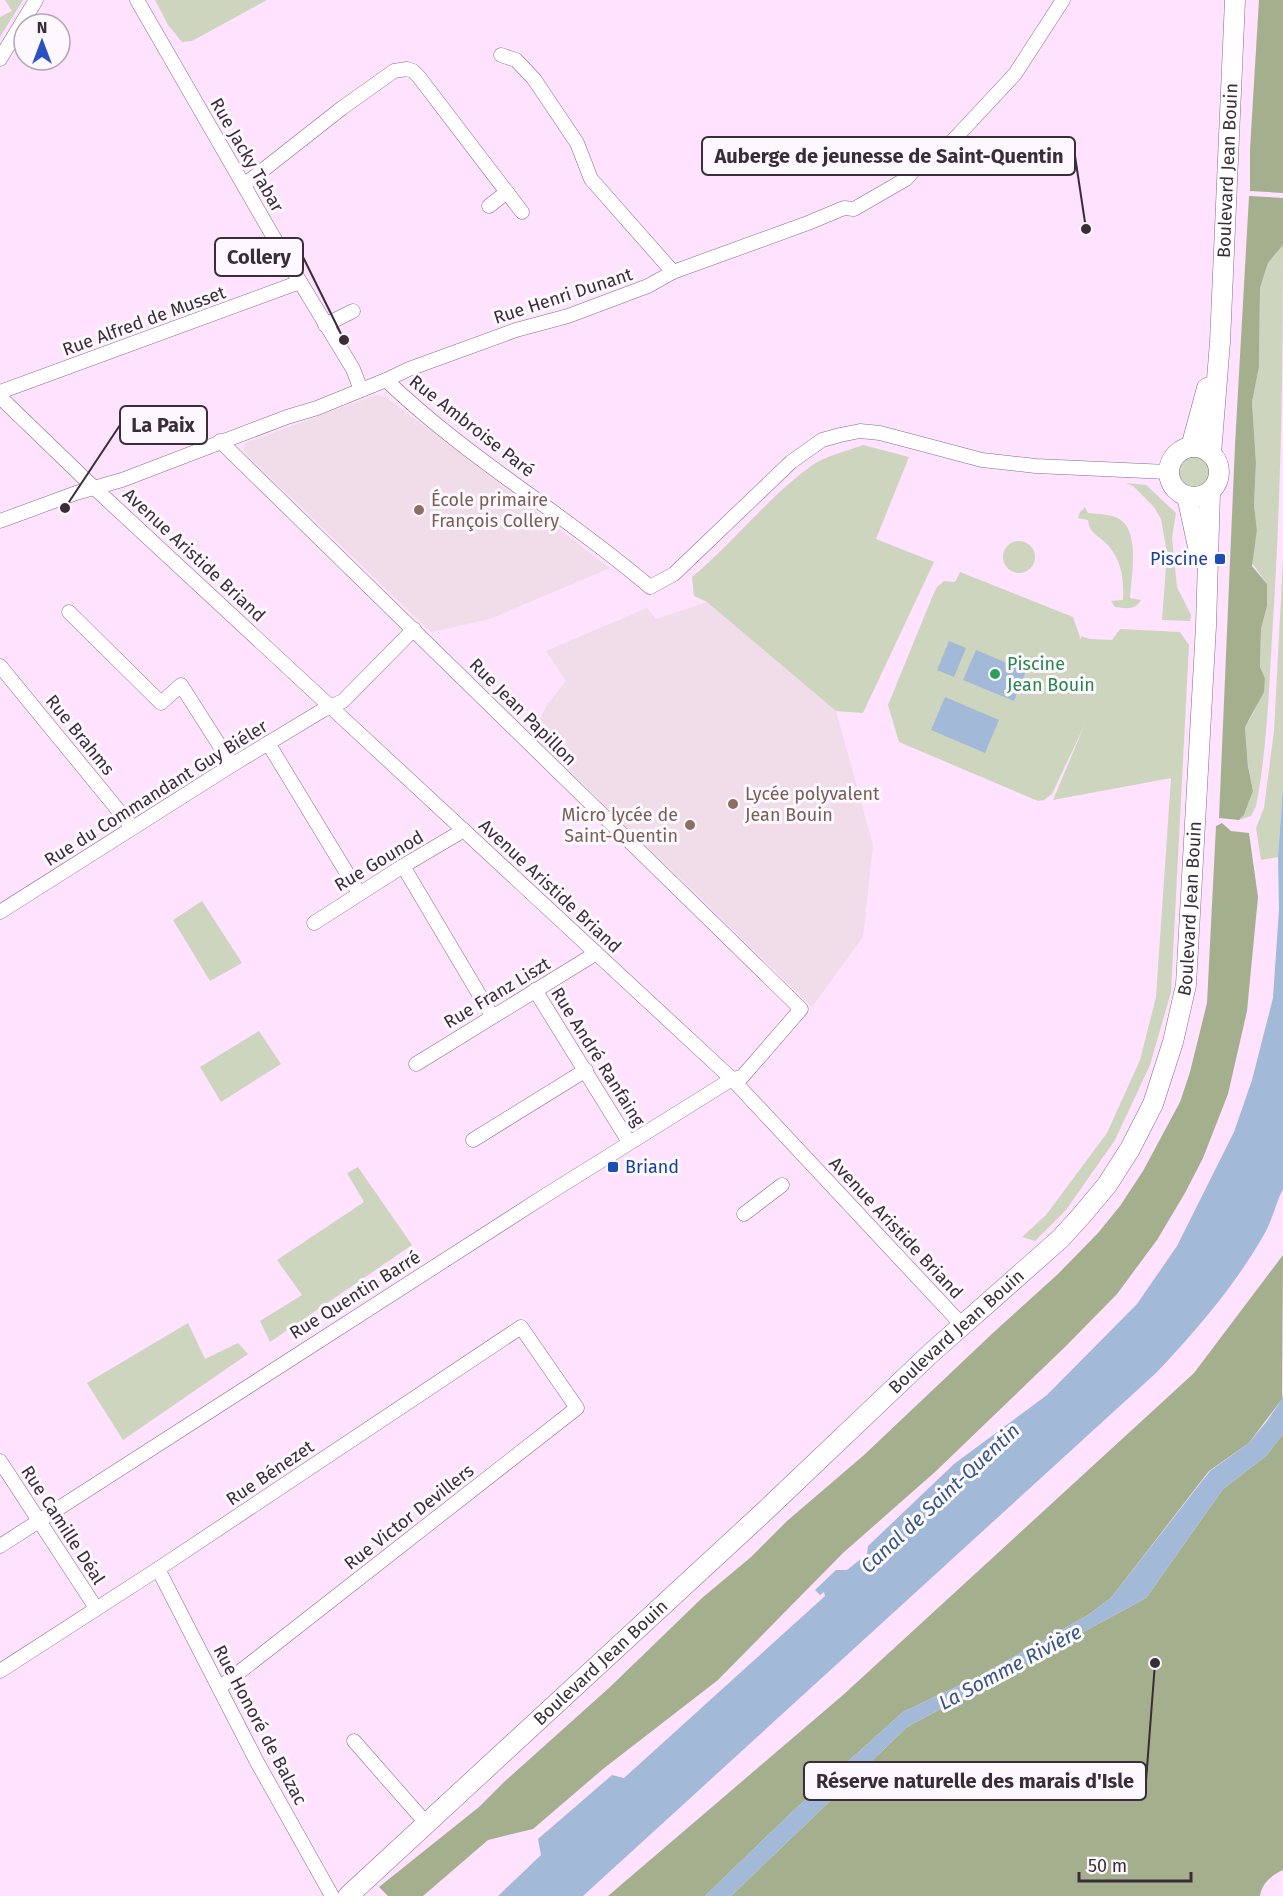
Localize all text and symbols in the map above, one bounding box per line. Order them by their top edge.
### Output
north arrow [12,12,72,72]
text: N [37,18,47,37]
street label: Boulevard Jean Bouin [1213,83,1242,258]
street label: Rue Jacky Tabar [205,94,289,216]
callout: Auberge de jeunesse de Saint-Quentin [702,137,1075,175]
text: Auberge de jeunesse de Saint-Quentin [714,144,1063,168]
callout: Collery [215,238,303,276]
text: Collery [227,245,292,269]
street label: Rue Henri Dunant [491,263,636,329]
street label: Rue Alfred de Musset [59,281,229,361]
street label: Rue Ambroise Paré [405,370,539,482]
callout: La Paix [120,406,207,444]
text: La Paix [131,413,196,437]
street label: Avenue Aristide Briand [118,483,270,627]
place label: École primaire François Collery [431,488,559,532]
marker: École primaire François Collery [412,503,426,517]
place label: Piscine [1150,548,1208,570]
marker: Piscine [1213,552,1227,566]
place label: Piscine Jean Bouin [1007,653,1095,696]
street label: Rue Jean Papillon [465,654,581,770]
marker: Piscine Jean Bouin [988,667,1002,681]
street label: Rue Brahms [41,690,119,780]
street label: Rue du Commandant Guy Biéler [40,715,272,871]
place label: Lycée polyvalent Jean Bouin [745,783,880,826]
marker: Lycée polyvalent Jean Bouin [726,797,740,811]
place label: Micro lycée de Saint-Quentin [562,804,678,847]
street label: Avenue Aristide Briand [474,814,626,958]
marker: Micro lycée de Saint-Quentin [683,818,697,832]
street label: Boulevard Jean Bouin [1173,820,1206,998]
street label: Rue Gounod [330,826,428,896]
street label: Rue Franz Liszt [440,952,555,1033]
street label: Rue André Ranfaing [546,983,650,1131]
street label: Avenue Aristide Briand [824,1152,968,1304]
place label: Briand [625,1156,679,1178]
marker: Briand [606,1160,620,1174]
street label: Rue Quentin Barré [286,1246,424,1344]
street label: Boulevard Jean Bouin [884,1265,1029,1398]
water label: Canal de Saint-Quentin [856,1418,1024,1578]
street label: Rue Bénezet [222,1435,318,1510]
street label: Rue Victor Devillers [340,1459,478,1575]
street label: Rue Camille Déal [16,1461,110,1589]
street label: Boulevard Jean Bouin [529,1595,673,1730]
water label: La Somme Rivière [935,1619,1085,1715]
street label: Rue Honoré de Balzac [208,1641,312,1809]
callout: Réserve naturelle des marais d'Isle [804,1762,1146,1800]
text: Réserve naturelle des marais d'Isle [816,1769,1134,1793]
scale bar [1079,1845,1192,1883]
text: 50 m [1088,1855,1127,1877]

